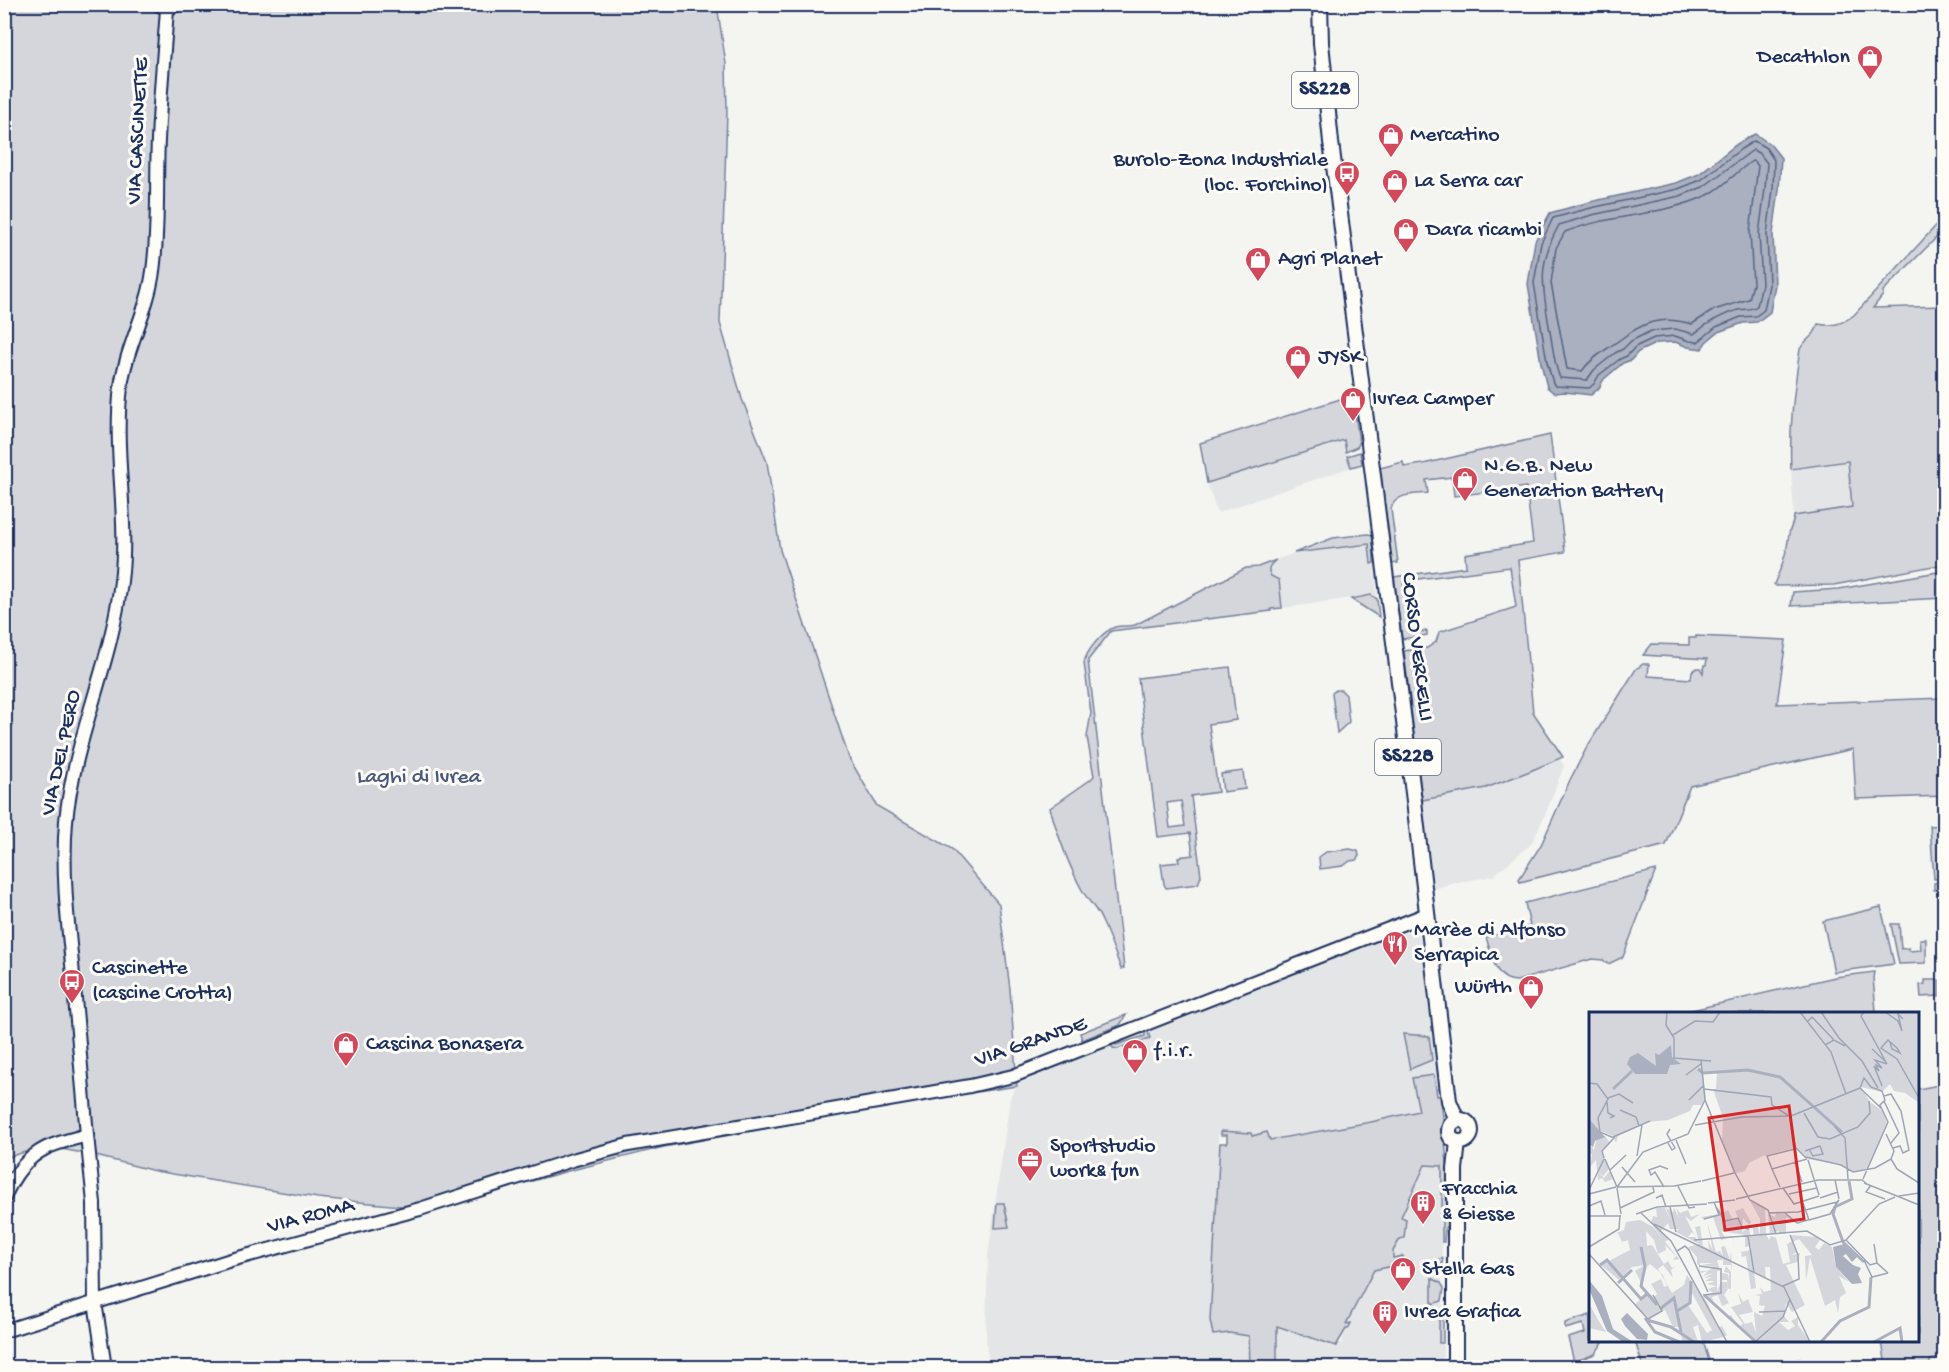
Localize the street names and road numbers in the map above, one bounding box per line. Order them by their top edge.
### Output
street label: VIA CASCINETTE [122,56,156,206]
road number: SS228 [1292,72,1358,108]
street label: CORSO VERCELLI [1394,571,1438,723]
street label: VIA DEL PERO [36,688,88,819]
road number: SS228 [1375,739,1441,775]
street label: VIA GRANDE [971,1011,1092,1075]
street label: VIA ROMA [264,1193,358,1241]

